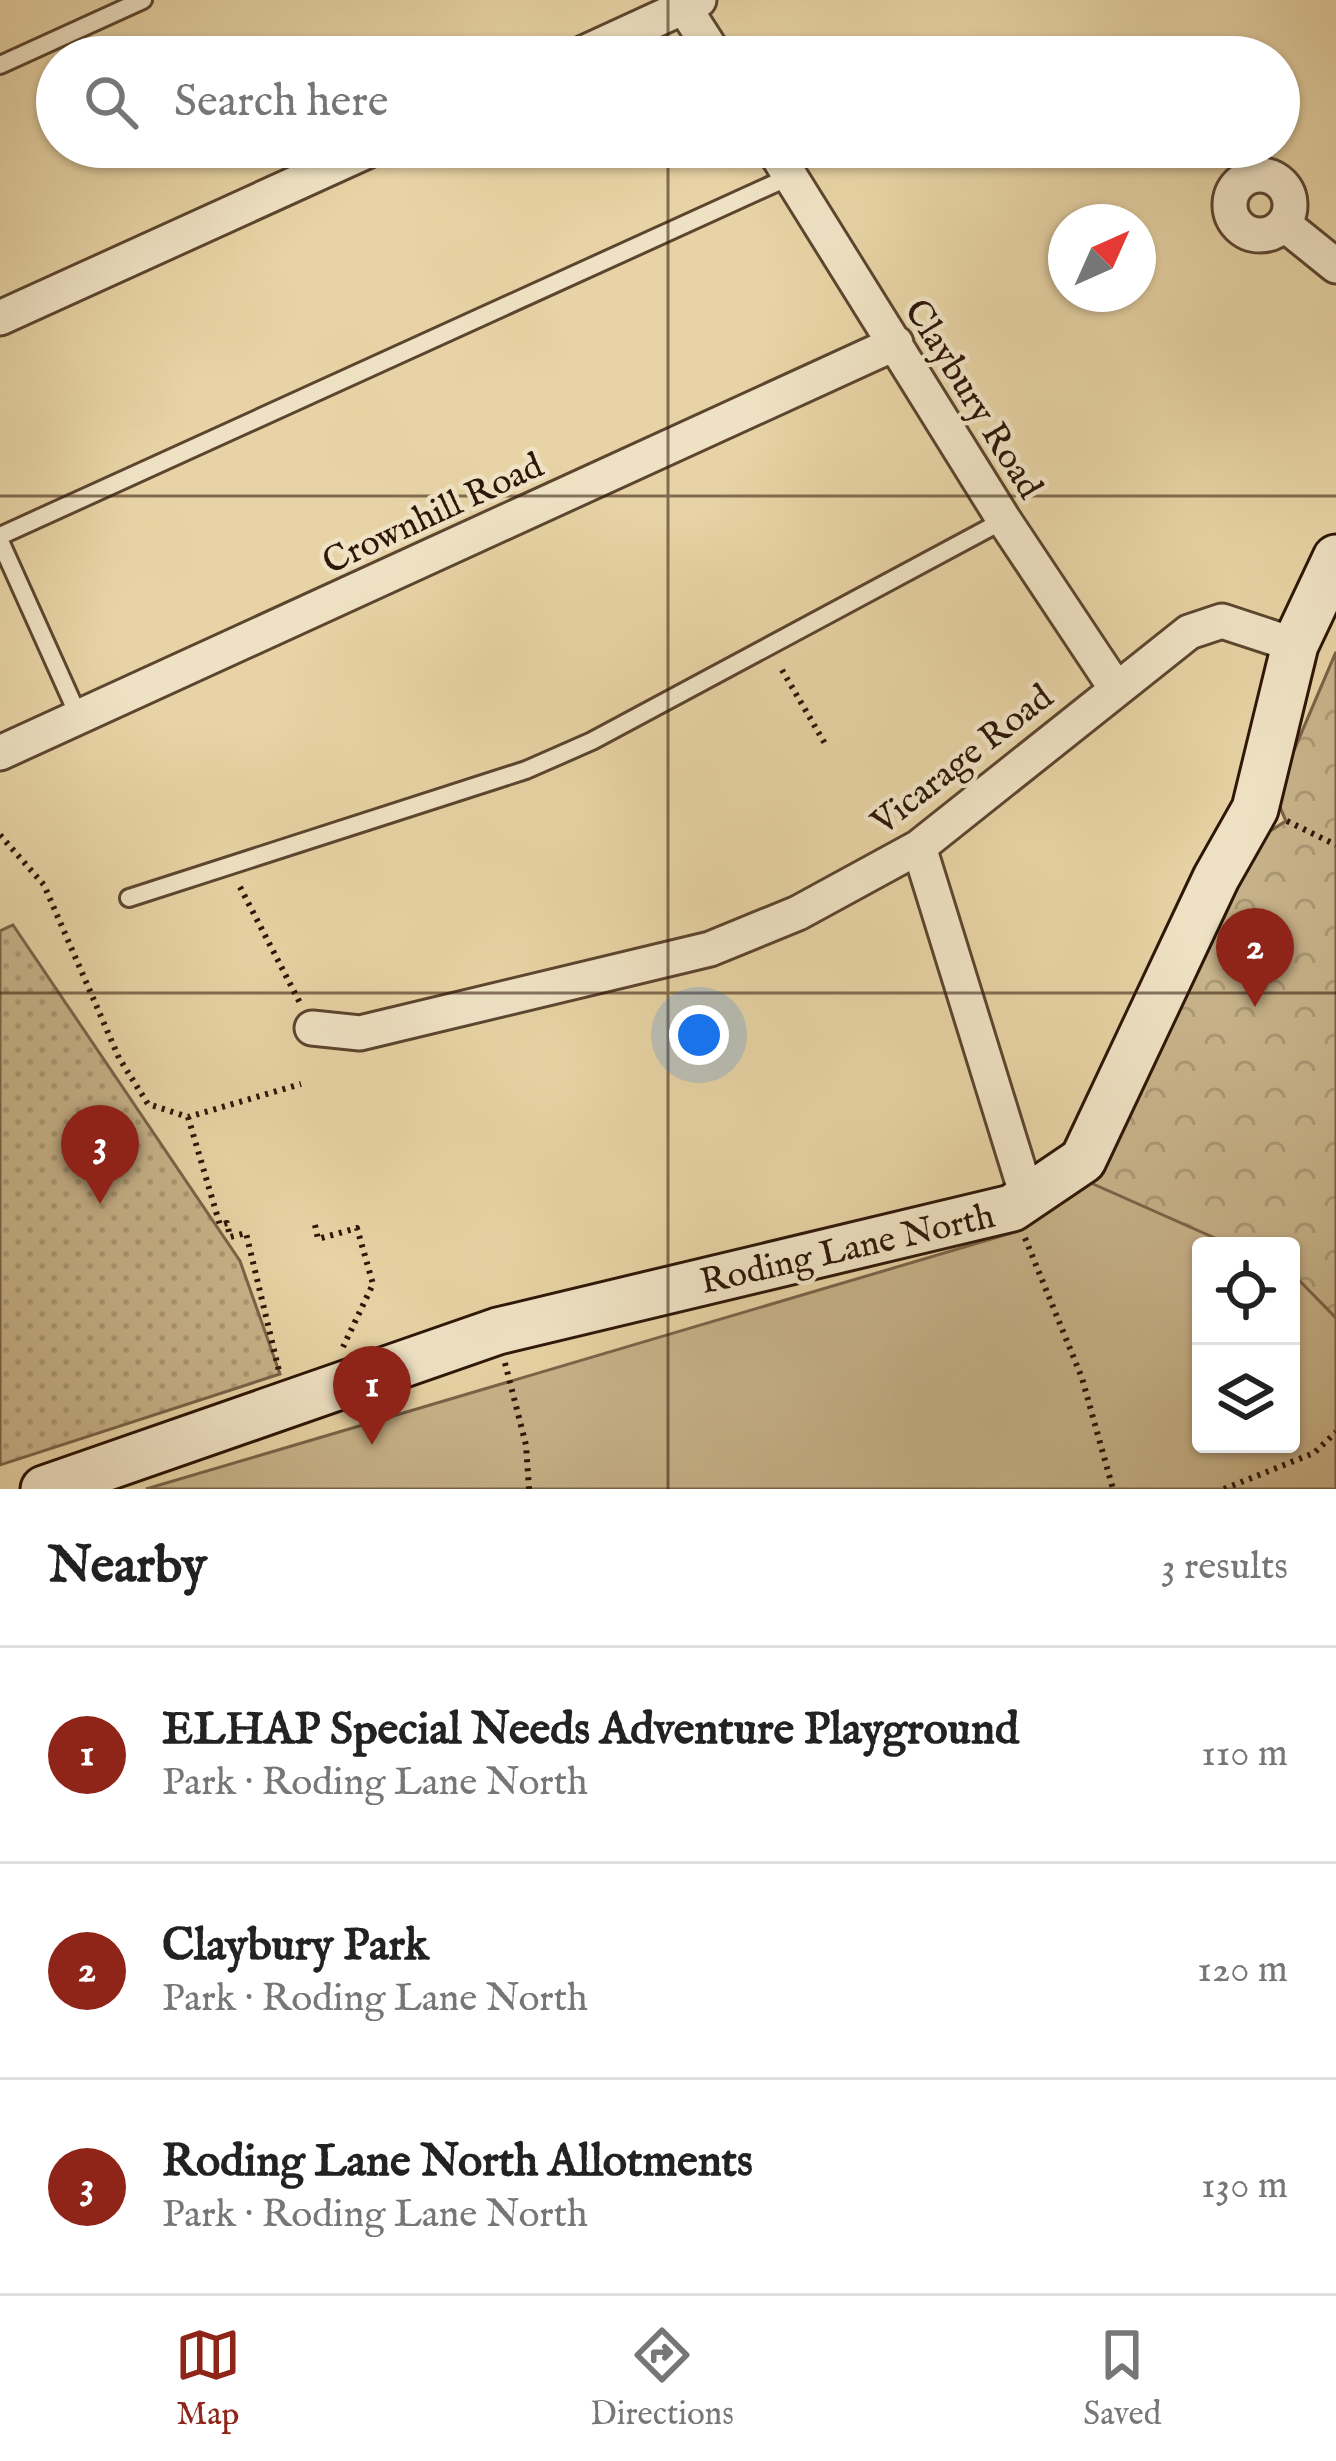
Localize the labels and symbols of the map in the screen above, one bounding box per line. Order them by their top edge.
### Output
north arrow [1048,204,1156,312]
street label: Claybury Road [893,291,1052,508]
street label: Crownhill Road [316,443,552,586]
street label: Vicarage Road [862,675,1064,846]
pin: 2 [1216,908,1294,1007]
your location [669,1005,729,1065]
pin: 3 [61,1105,139,1204]
street label: Roding Lane North [696,1194,999,1306]
pin: 1 [333,1346,411,1445]

